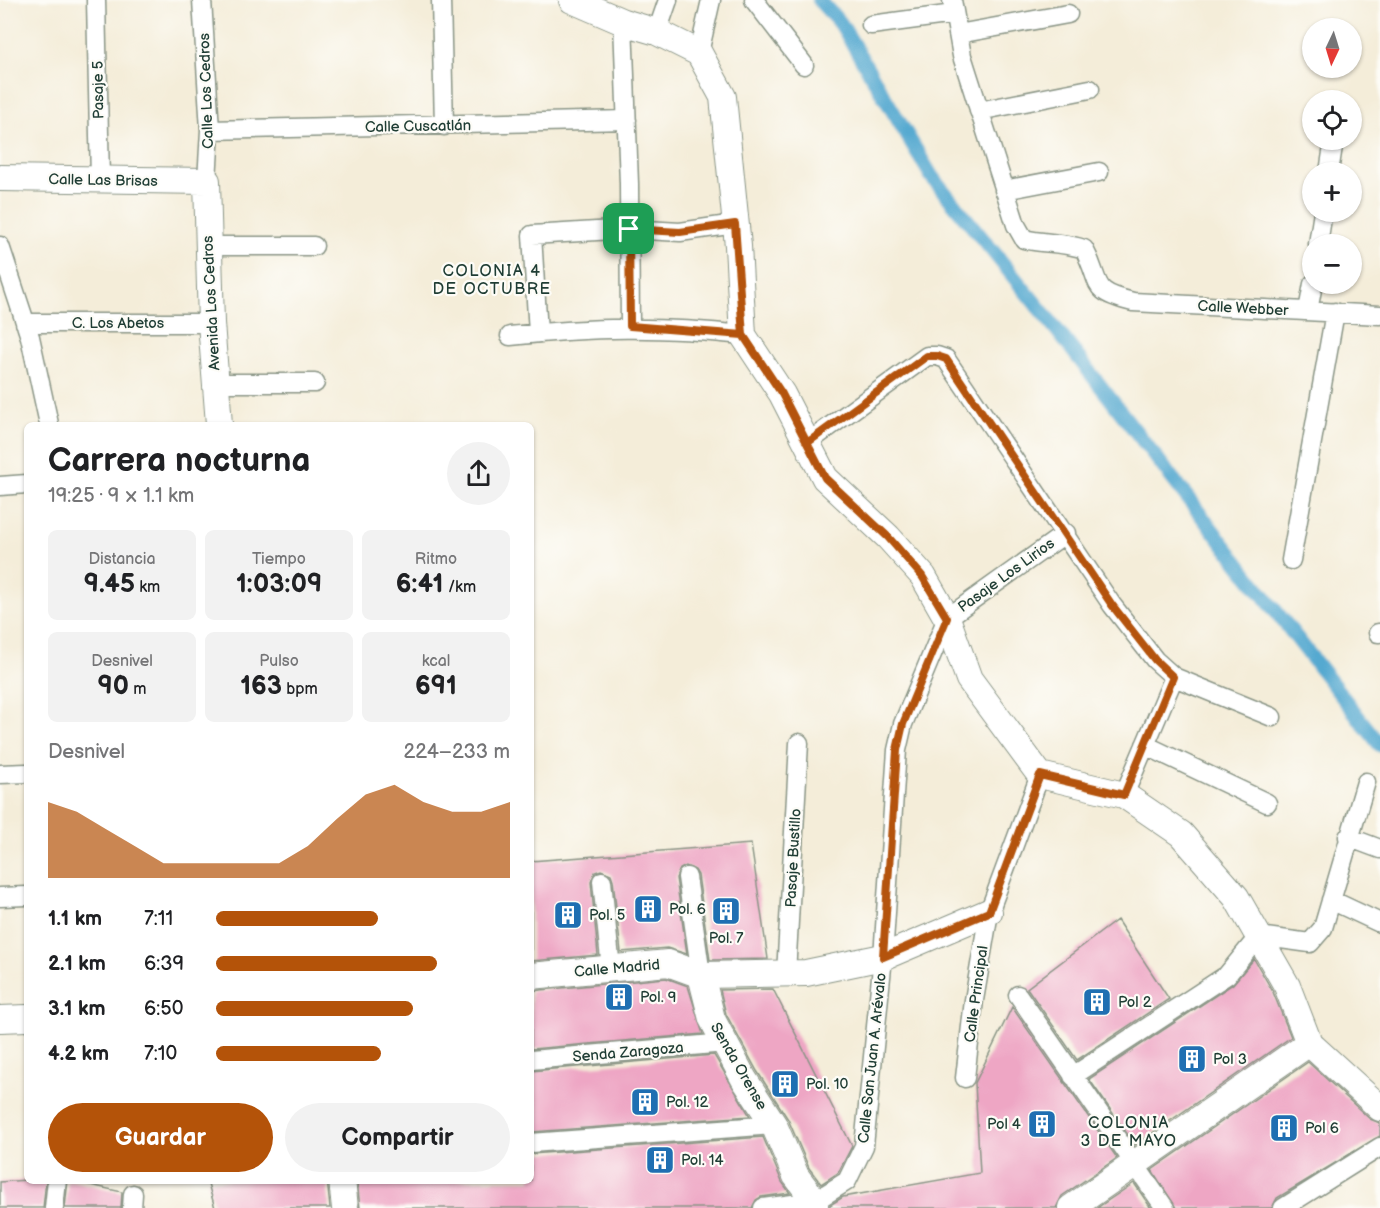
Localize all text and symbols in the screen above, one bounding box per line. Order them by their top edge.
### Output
north arrow [1302,18,1362,78]
map controls [1302,18,1362,294]
street label: Calle Los Cedros [195,32,218,149]
street label: Pasaje 5 [88,61,109,119]
button: locate [1302,90,1362,150]
street label: Calle Cuscatlán [365,116,471,137]
button: + [1302,162,1362,222]
street label: Calle Las Brisas [48,170,158,191]
pin [603,203,654,254]
icon: arrive [612,212,645,245]
street label: Avenida Los Cedros [198,234,225,371]
button: − [1302,234,1362,294]
district label: COLONIA 4 DE OCTUBRE [432,262,552,299]
street label: Calle Webber [1197,297,1289,320]
street label: C. Los Abetos [72,314,165,333]
text: Carrera nocturna [48,441,310,481]
button: share [447,442,510,505]
text: 19:25 · 9 × 1.1 km [48,484,194,508]
street label: Pasaje Los Lirios [954,534,1059,617]
text: Distancia [88,550,156,569]
text: Tiempo [252,550,306,569]
text: Ritmo [415,550,457,569]
text: 9.45 [84,569,135,600]
text: 1:03:09 [236,569,322,600]
text: 6:41 [396,569,444,600]
text: km [135,578,160,597]
text: /km [444,578,476,597]
text: Desnivel [91,652,153,671]
text: Pulso [259,652,299,671]
text: kcal [422,652,450,671]
text: 90 [98,671,129,702]
text: 163 [240,671,282,702]
text: 691 [415,671,457,702]
text: m [129,680,147,699]
text: bpm [282,680,318,699]
text: Desnivel [48,740,125,764]
text: 224–233 m [403,740,510,764]
street label: Pasaje Bustillo [781,808,806,908]
building icon: Pol. 6 [632,893,664,925]
building icon: Pol. 7 [710,895,742,927]
building icon: Pol. 5 [552,899,584,931]
place label: Pol. 6 [669,900,706,919]
place label: Pol. 5 [589,906,625,925]
text: 1.1 km [48,907,102,931]
text: 7:11 [144,907,173,931]
place label: Pol. 7 [709,929,744,948]
street label: Calle Principal [960,944,993,1044]
text: 2.1 km [48,952,106,976]
text: 6:39 [144,952,184,976]
street label: Calle Madrid [573,955,661,982]
street label: Calle San Juan A. Arévalo [854,972,891,1144]
building icon: Pol. 9 [603,981,635,1013]
building icon: Pol 2 [1081,986,1113,1018]
place label: Pol. 9 [640,988,676,1007]
place label: Pol 2 [1118,993,1152,1012]
text: 3.1 km [48,997,105,1021]
text: 6:50 [144,997,183,1021]
street label: Senda Orense [706,1019,771,1113]
street label: Senda Zaragoza [572,1038,684,1067]
text: 4.2 km [48,1042,109,1066]
text: 7:10 [144,1042,177,1066]
building icon: Pol 3 [1176,1043,1208,1075]
place label: Pol 3 [1213,1050,1247,1069]
building icon: Pol. 10 [769,1068,801,1100]
place label: Pol. 10 [806,1075,848,1094]
building icon: Pol. 12 [629,1086,661,1118]
place label: Pol. 12 [666,1093,708,1112]
button: Guardar [48,1103,273,1172]
button: Compartir [285,1103,510,1172]
building icon: Pol 4 [1026,1108,1058,1140]
building icon: Pol 6 [1268,1112,1300,1144]
district label: COLONIA 3 DE MAYO [1080,1114,1178,1151]
place label: Pol 4 [987,1115,1021,1134]
place label: Pol 6 [1305,1119,1339,1138]
building icon: Pol. 14 [644,1144,676,1176]
place label: Pol. 14 [681,1151,724,1170]

